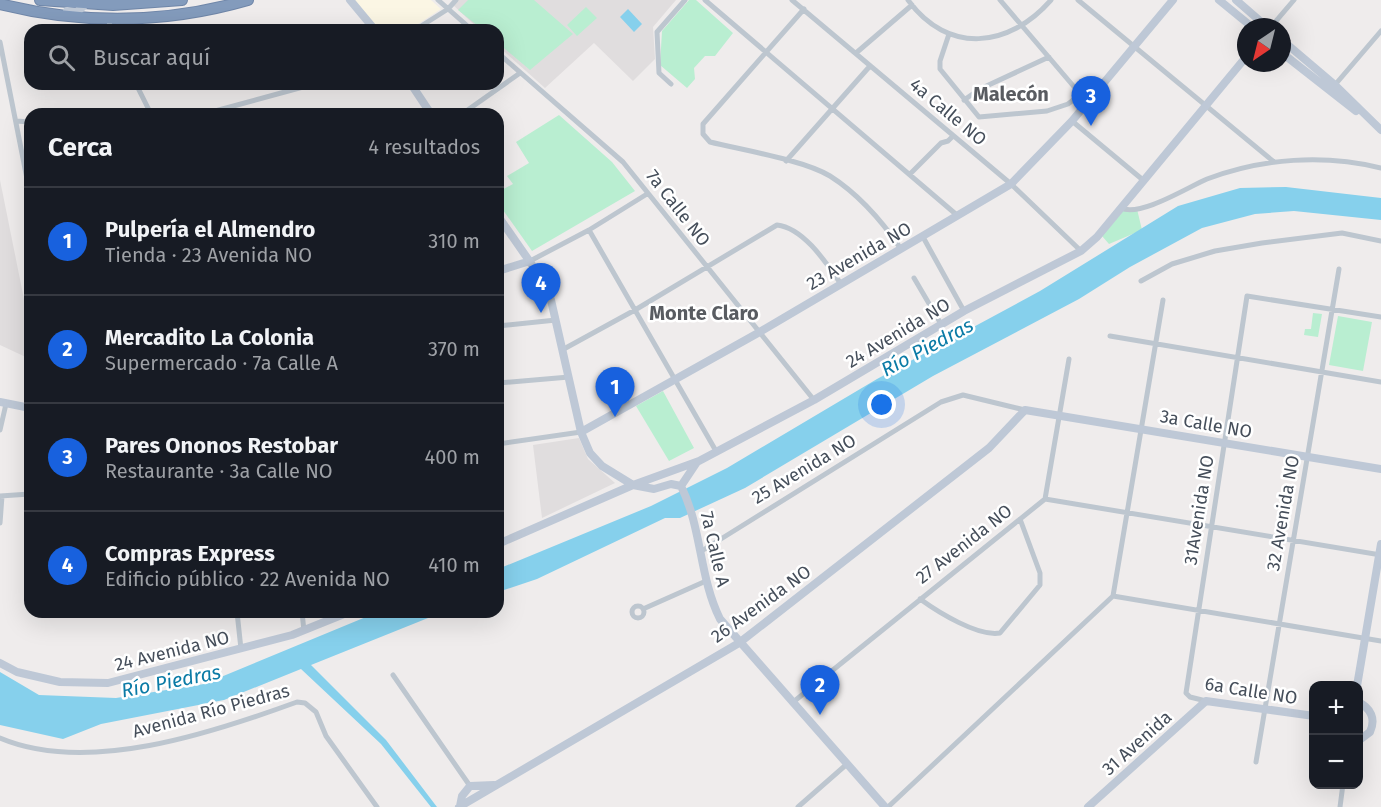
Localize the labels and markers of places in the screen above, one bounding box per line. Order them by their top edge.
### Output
pin: 3 [1072,76,1110,126]
pin: 4 [522,264,560,313]
pin: 1 [596,368,634,417]
pin: 2 [800,666,840,715]

